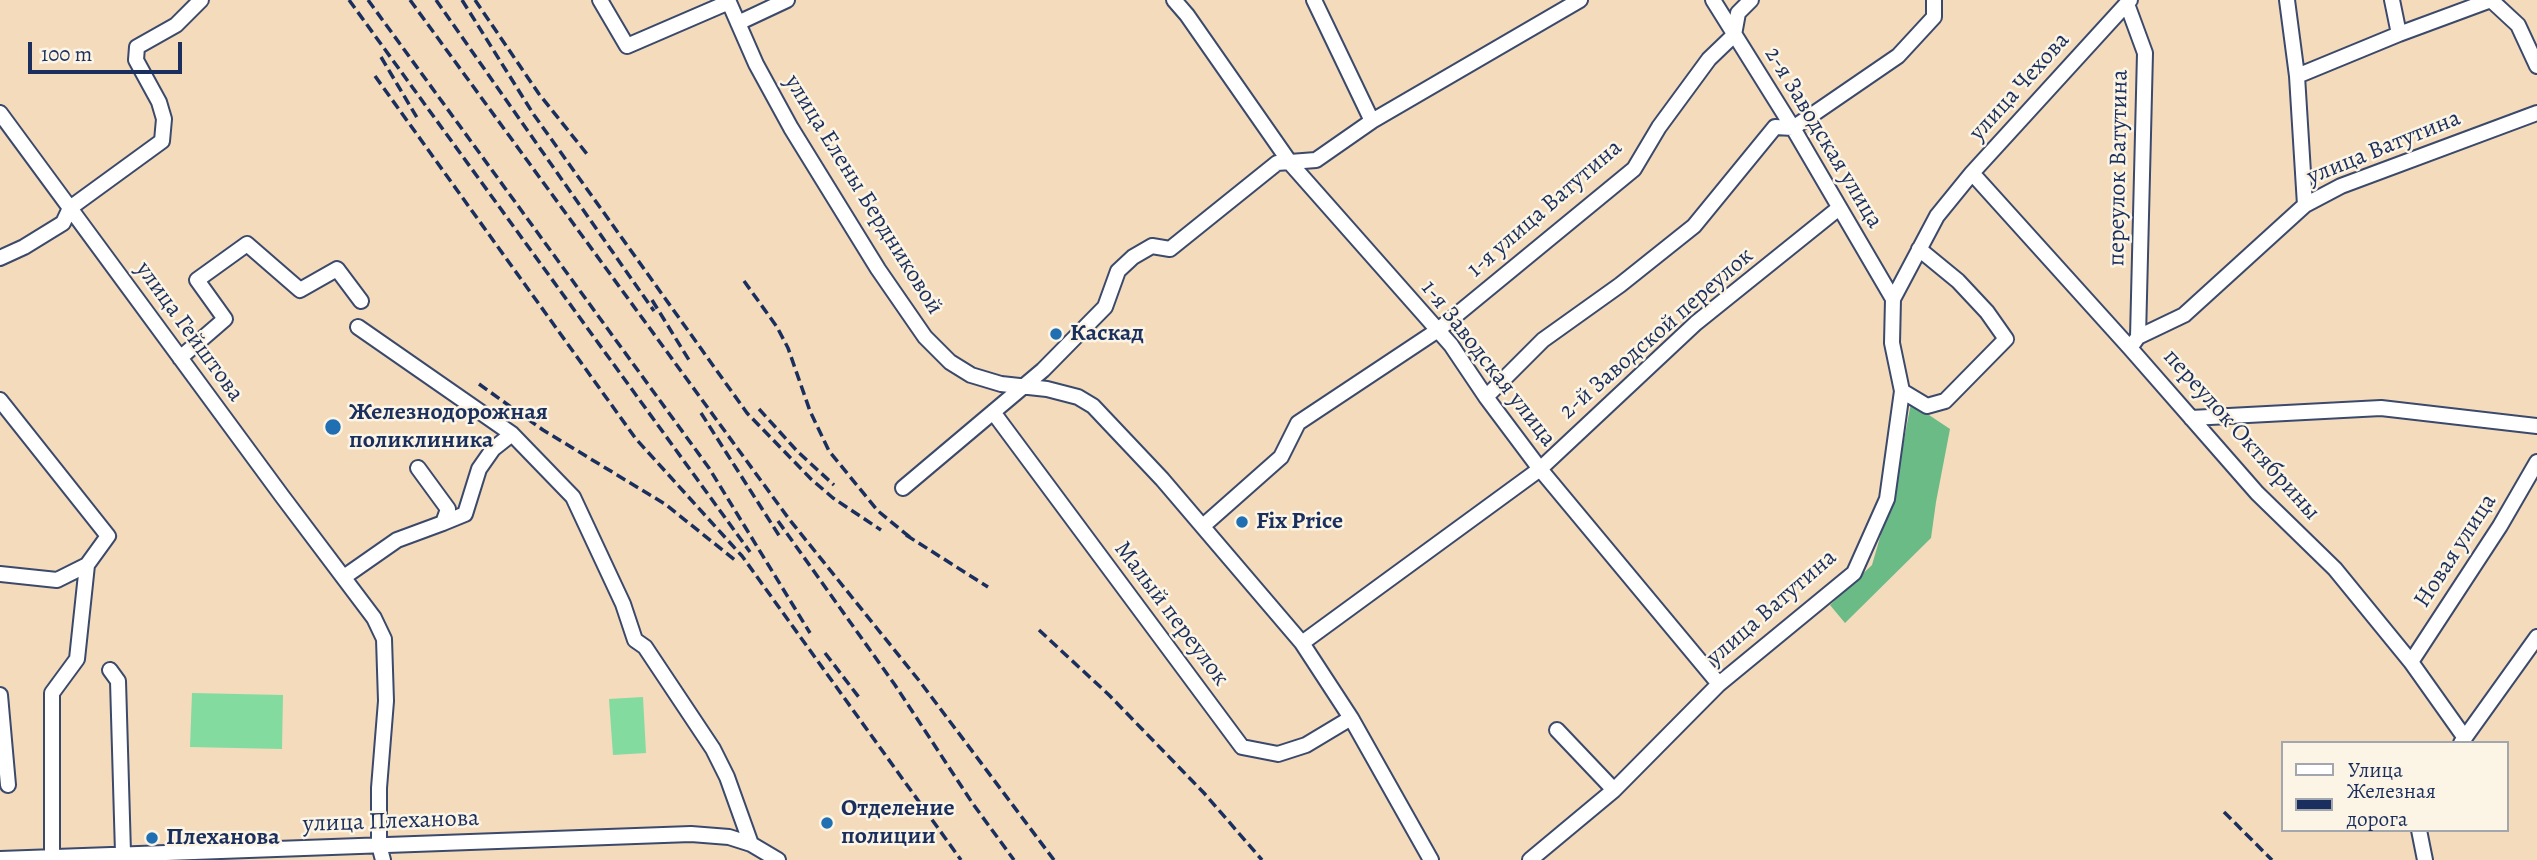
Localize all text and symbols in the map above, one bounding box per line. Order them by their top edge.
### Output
street label: улица Чехова [1964,27,2076,147]
scale bar [32,28,186,72]
text: 100 m [41,40,92,68]
street label: 2-я Заводская улица [1757,42,1889,234]
street label: переулок Ватутина [2103,69,2135,267]
street label: улица Елены Бердниковой [777,70,949,320]
street label: улица Ватутина [2303,104,2465,192]
street label: 1-я улица Ватутина [1462,134,1628,284]
street label: 2-й Заводской переулок [1554,242,1760,426]
street label: улица Гейштова [129,256,249,408]
street label: 1-я Заводская улица [1414,275,1562,453]
place label: Каскад [1070,320,1144,348]
marker: Каскад [1048,326,1064,342]
street label: переулок Октябрины [2156,343,2326,527]
place label: Железнодорожная поликлиника [349,399,548,455]
marker: Железнодорожная поликлиника [323,417,343,437]
street label: Новая улица [2409,489,2503,613]
place label: Fix Price [1256,508,1343,536]
marker: Fix Price [1234,514,1250,530]
street label: Малый переулок [1107,536,1235,692]
street label: улица Ватутина [1701,544,1843,672]
legend [2282,741,2509,832]
text: Улица [2348,756,2403,784]
text: Железная дорога [2347,777,2436,833]
place label: Отделение полиции [841,795,955,851]
street label: улица Плеханова [302,805,480,839]
marker: Отделение полиции [819,815,835,831]
place label: Плеханова [166,824,280,852]
marker: Плеханова [144,830,160,846]

